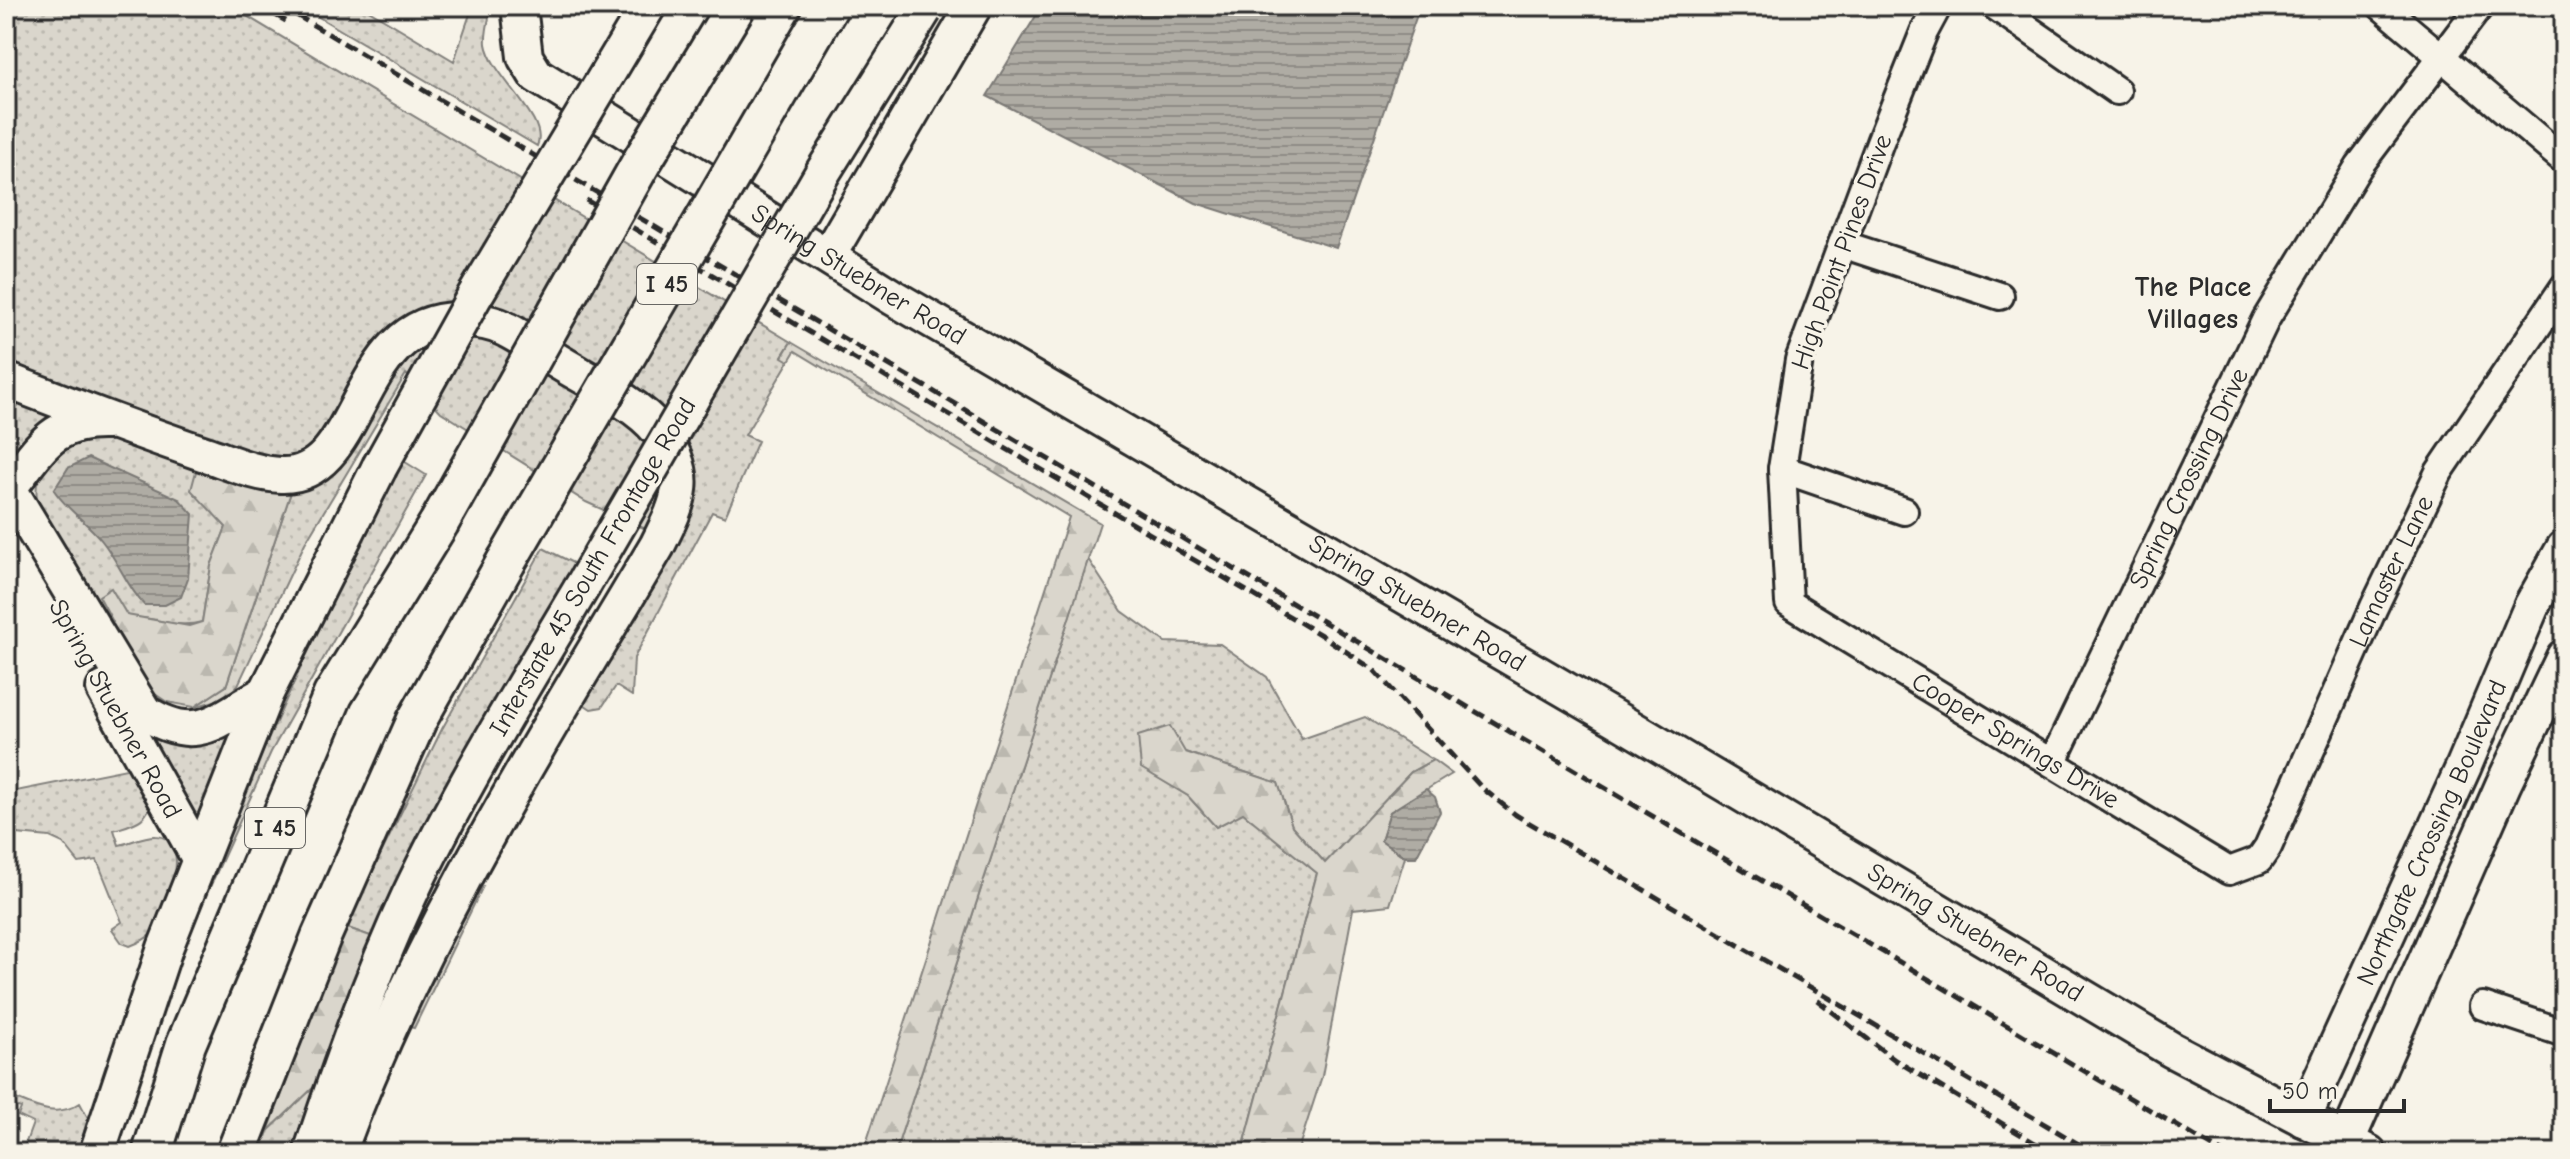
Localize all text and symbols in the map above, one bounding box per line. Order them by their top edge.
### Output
street label: High Point Pines Drive [1785,130,1899,374]
street label: Spring Stuebner Road [746,198,971,352]
road number: I 45 [637,264,697,304]
district label: The Place Villages [2135,271,2251,335]
street label: Spring Crossing Drive [2123,363,2255,593]
street label: Interstate 45 South Frontage Road [484,393,702,741]
street label: Lamaster Lane [2343,491,2440,652]
street label: Spring Stuebner Road [1303,528,1531,678]
street label: Spring Stuebner Road [42,594,188,824]
street label: Cooper Springs Drive [1906,666,2124,815]
street label: Northgate Crossing Boulevard [2351,676,2513,990]
road number: I 45 [245,808,305,848]
street label: Spring Stuebner Road [1862,857,2088,1009]
scale bar [2270,1063,2404,1113]
text: 50 m [2282,1077,2338,1105]

